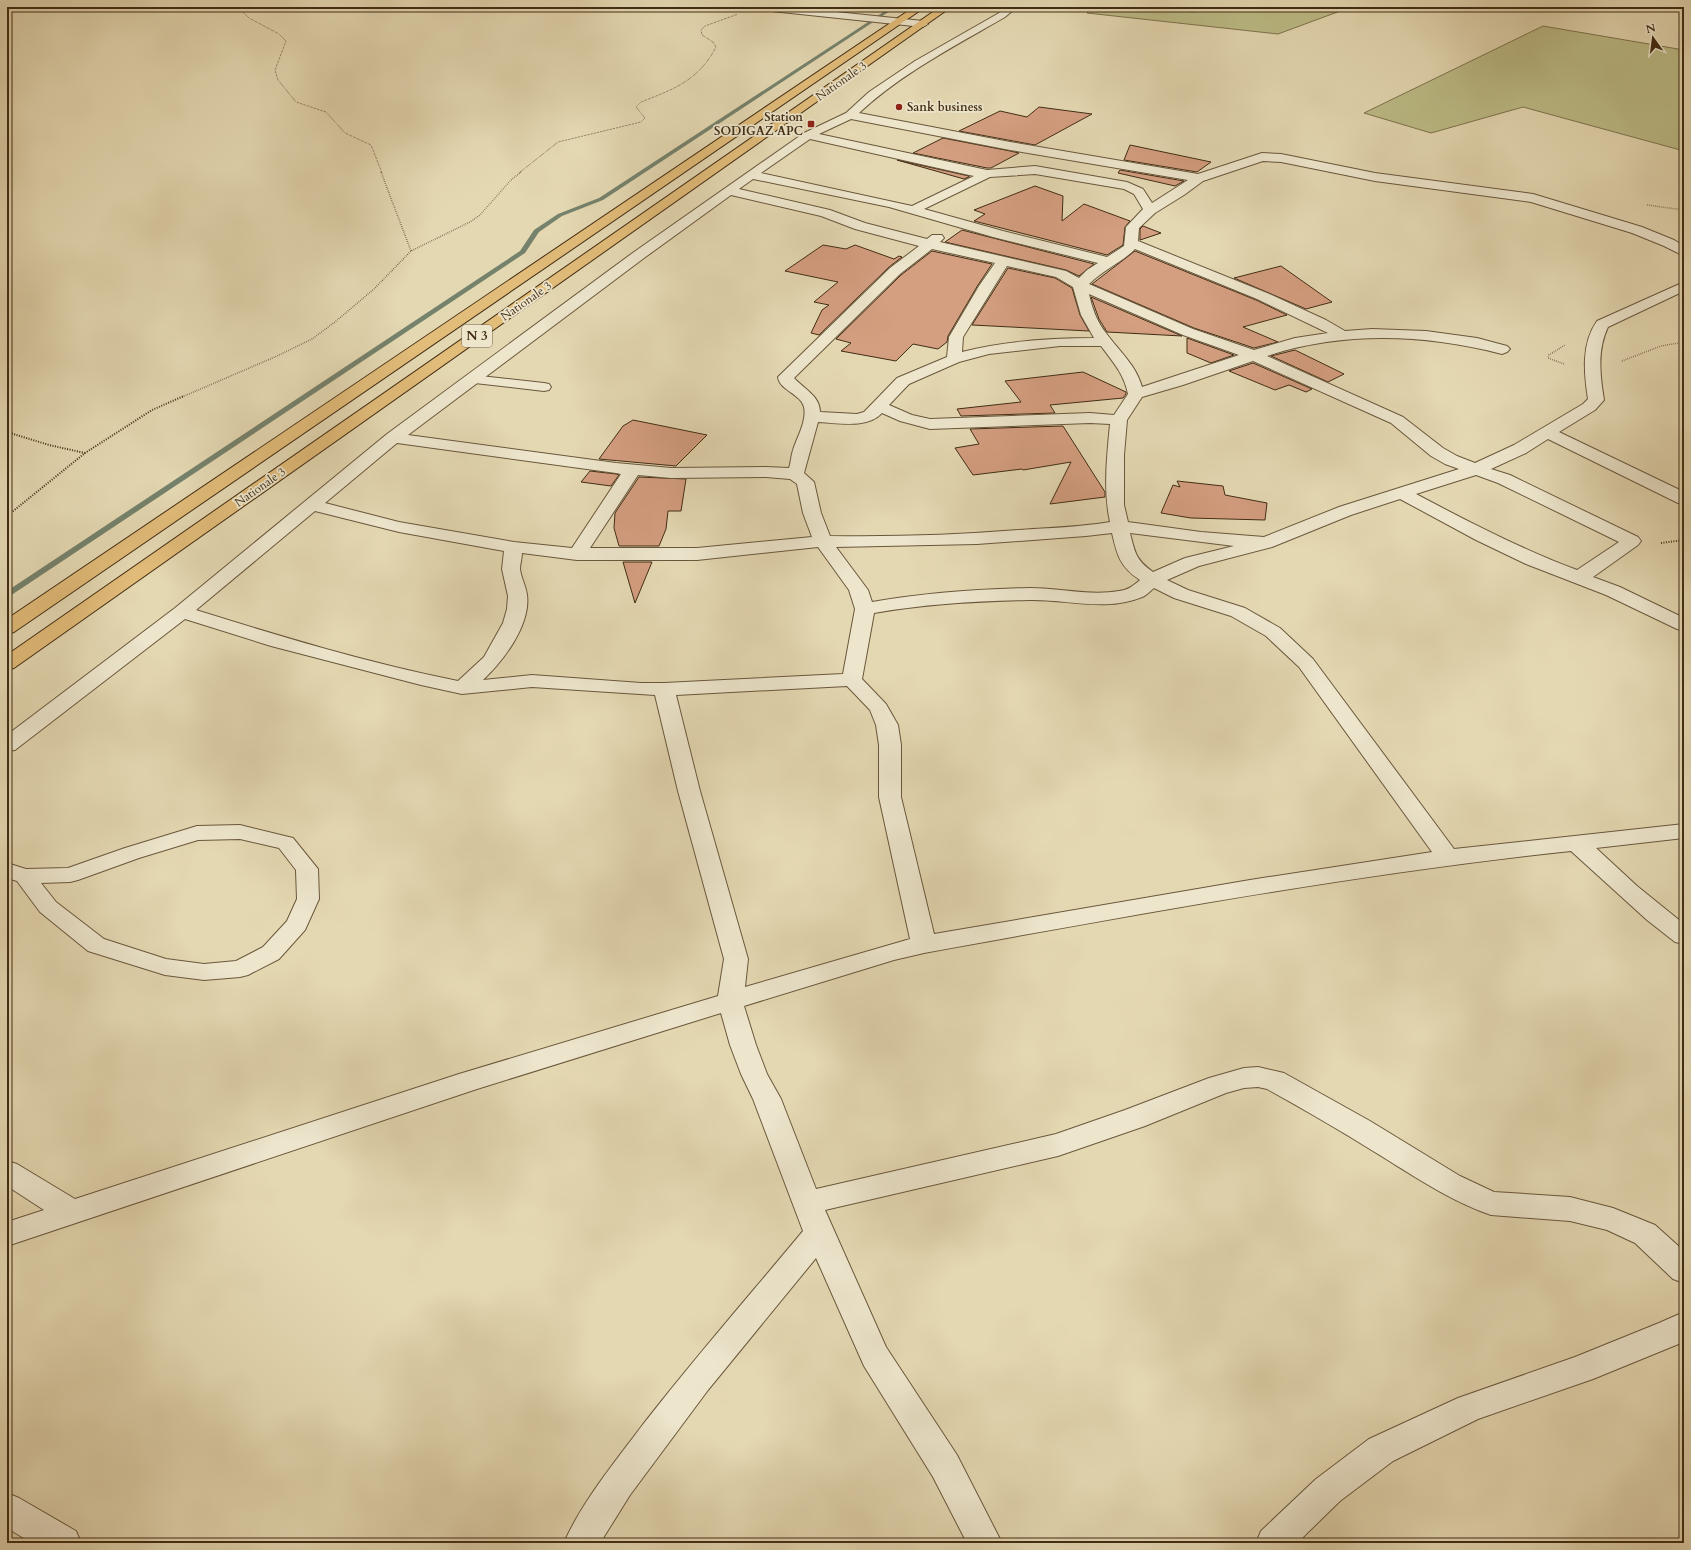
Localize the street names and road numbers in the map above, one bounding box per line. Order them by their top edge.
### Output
street label: Nationale 3 [812,58,870,104]
street label: Nationale 3 [497,278,555,324]
road number: N 3 [462,325,492,347]
street label: Nationale 3 [231,464,289,510]

